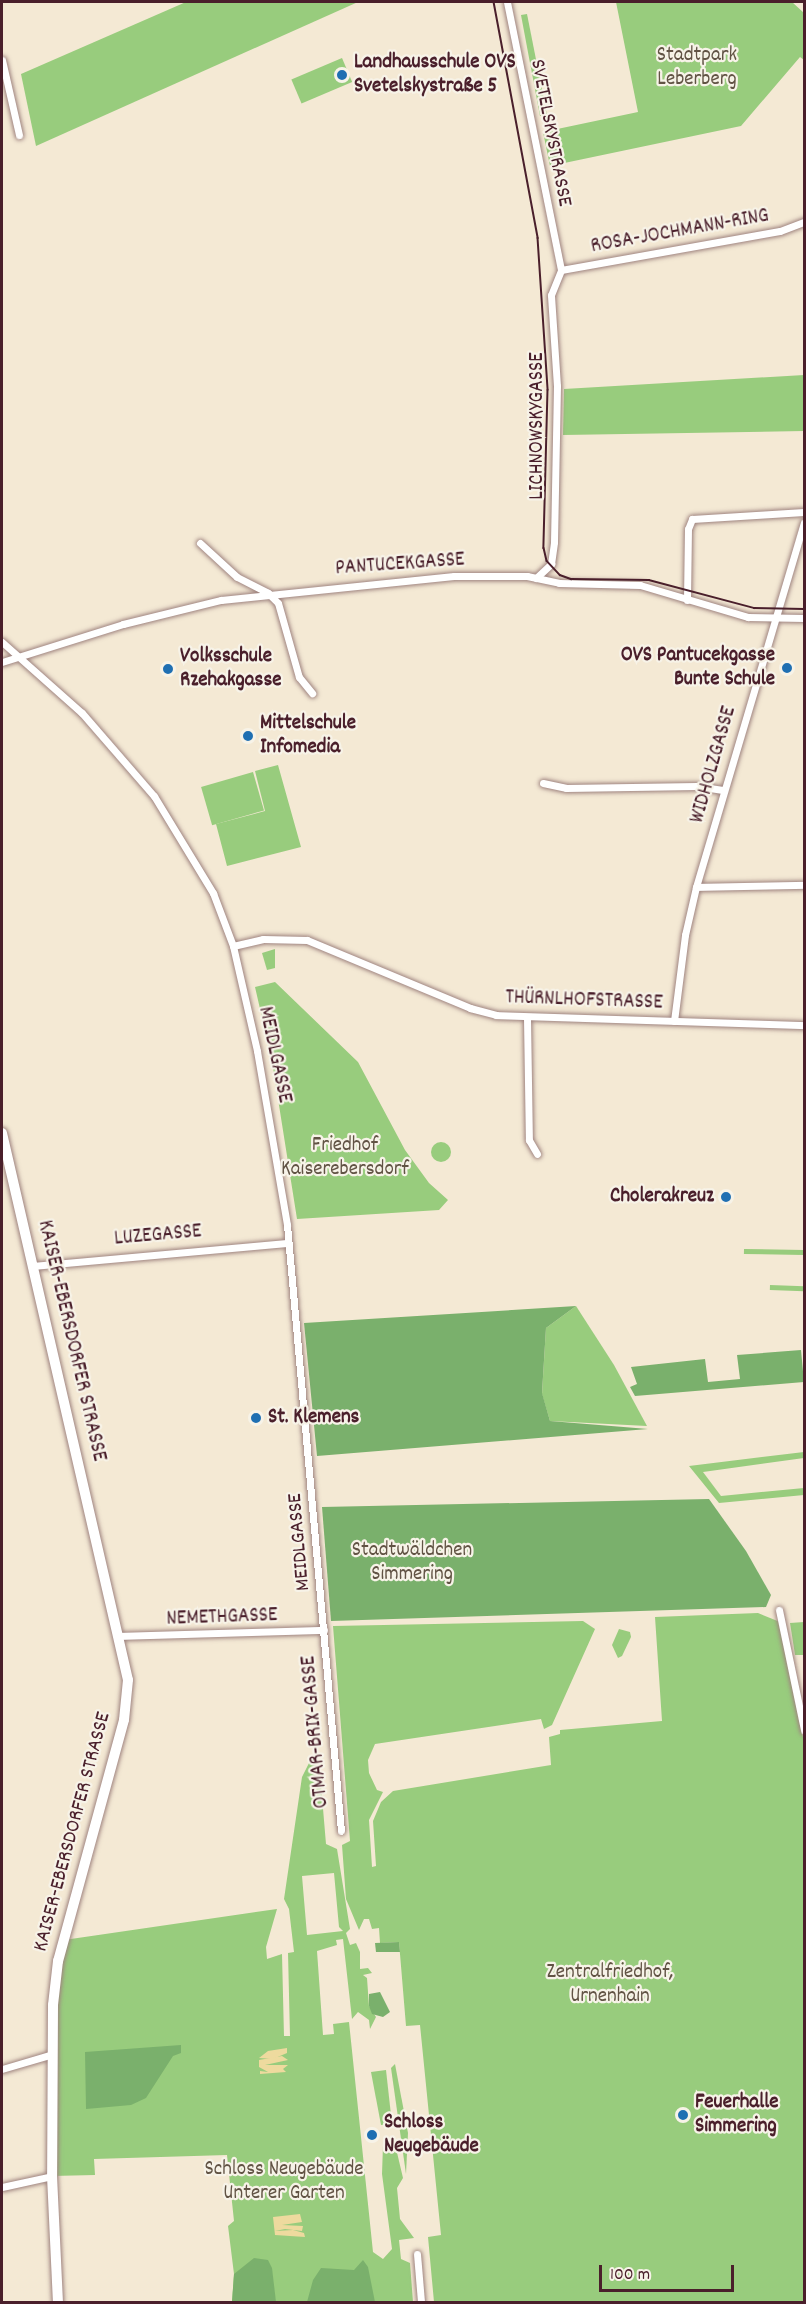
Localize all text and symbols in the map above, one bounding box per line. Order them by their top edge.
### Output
park label: Stadtpark Leberberg [657,43,737,93]
place label: Landhausschule OVS Svetelskystraße 5 [354,50,516,100]
street label: SVETELSKYSTRASSE [523,57,577,209]
marker: Landhausschule OVS Svetelskystraße 5 [335,68,349,82]
street label: ROSA-JOCHMANN-RING [589,204,771,260]
street label: LICHNOWSKYGASSE [525,352,551,500]
street label: PANTUCEKGASSE [334,548,466,582]
place label: OVS Pantucekgasse Bunte Schule [621,643,775,693]
place label: Volksschule Rzehakgasse [180,644,281,694]
marker: OVS Pantucekgasse Bunte Schule [780,661,794,675]
marker: Volksschule Rzehakgasse [161,662,175,676]
street label: WIDHOLZGASSE [685,704,743,826]
place label: Mittelschule Infomedia [260,711,356,761]
marker: Mittelschule Infomedia [241,729,255,743]
street label: THÜRNLHOFSTRASSE [505,986,663,1016]
street label: MEIDLGASSE [251,1004,297,1106]
park label: Friedhof Kaiserebersdorf [281,1133,409,1183]
place label: Cholerakreuz [610,1184,714,1210]
marker: Cholerakreuz [719,1190,733,1204]
street label: KAISER-EBERSDORFER STRASSE [31,1218,111,1464]
street label: LUZEGASSE [113,1220,203,1252]
place label: St. Klemens [268,1405,359,1431]
marker: St. Klemens [249,1411,263,1425]
street label: MEIDLGASSE [283,1492,317,1592]
park label: Stadtwäldchen Simmering [352,1538,472,1588]
street label: NEMETHGASSE [166,1603,278,1633]
street label: OTMAR-BRIX-GASSE [297,1655,335,1809]
street label: KAISER-EBERSDORFER STRASSE [29,1710,117,1954]
park label: Zentralfriedhof, Urnenhain [546,1960,674,2010]
place label: Feuerhalle Simmering [695,2090,778,2140]
marker: Feuerhalle Simmering [676,2108,690,2122]
place label: Schloss Neugebäude [384,2110,479,2160]
marker: Schloss Neugebäude [365,2128,379,2142]
park label: Schloss Neugebäude Unterer Garten [205,2157,363,2207]
scale bar [602,2253,737,2291]
text: 100 m [610,2263,650,2288]

